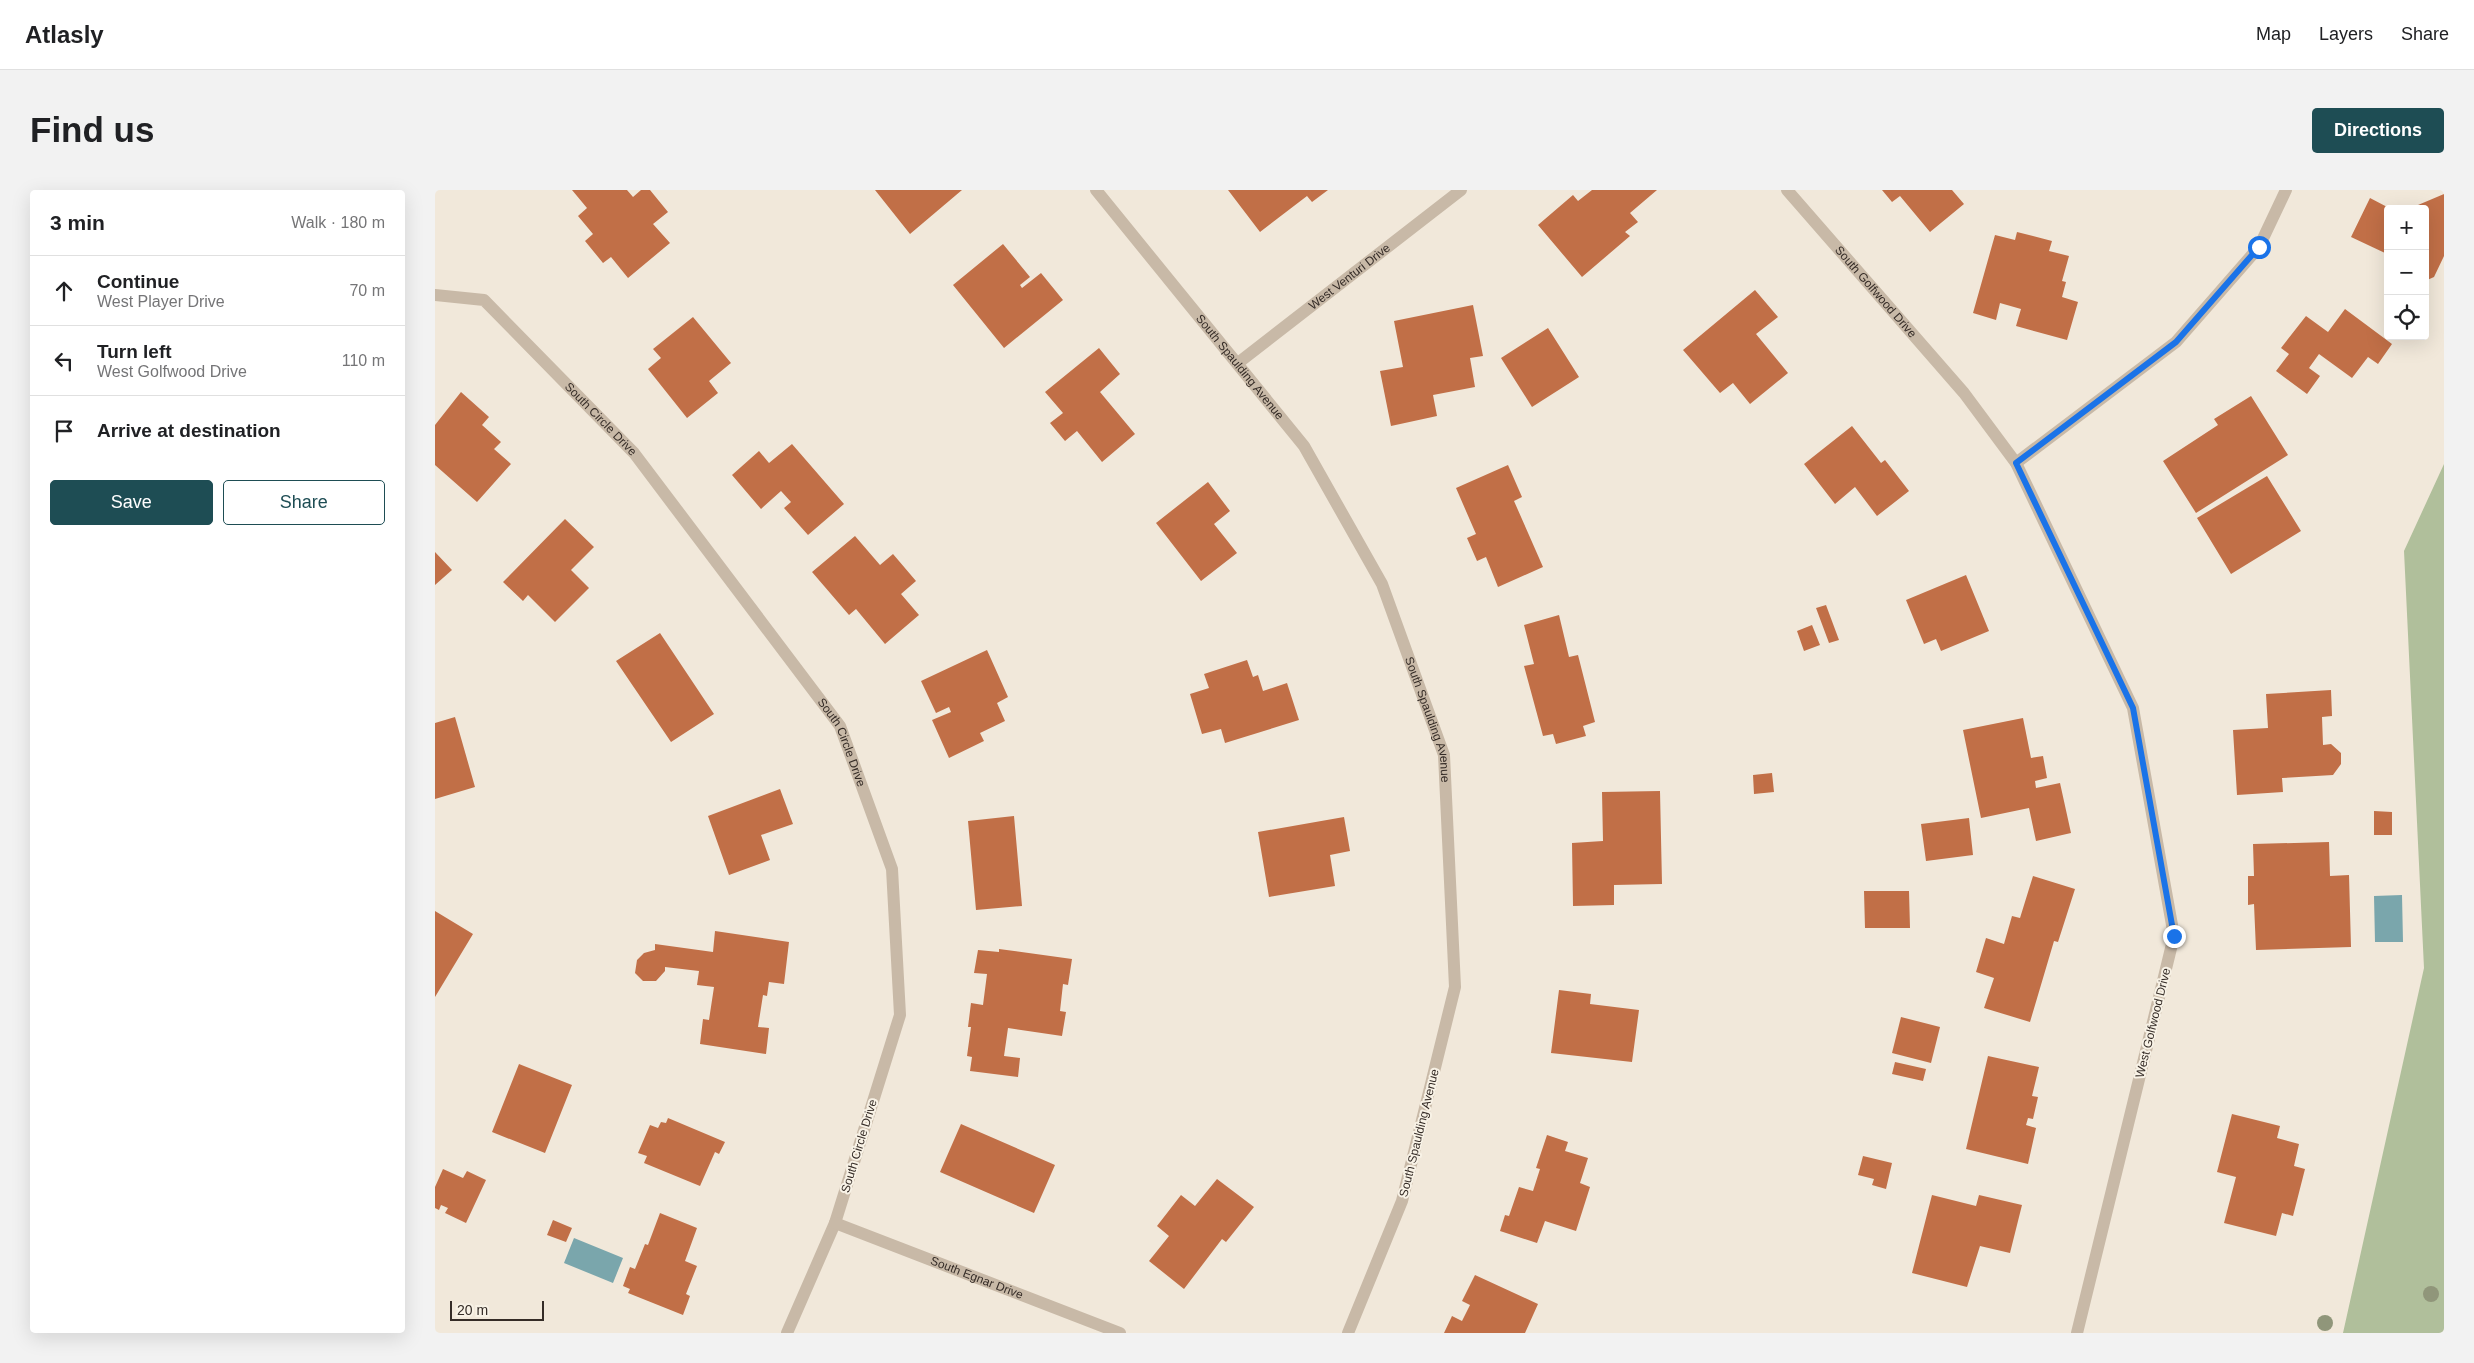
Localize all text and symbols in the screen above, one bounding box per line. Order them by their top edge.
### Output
text: Atlasly [25,21,104,48]
text: Map [2256,24,2291,44]
text: Layers [2319,24,2373,44]
text: Share [2401,24,2449,44]
button: Directions [2312,108,2444,153]
text: Find us [30,110,154,149]
map controls [2384,205,2429,340]
button: + [2384,205,2429,250]
text: 3 min [50,211,105,234]
text: Walk · 180 m [291,214,385,231]
route start [2248,236,2271,259]
street label: West Venturi Drive [1306,240,1393,313]
street label: South Golfwood Drive [1832,243,1920,341]
button: − [2384,250,2429,295]
text: Continue [97,271,179,292]
icon: ahead [50,277,78,305]
text: 70 m [349,282,385,299]
text: West Player Drive [97,293,225,310]
button: locate [2384,295,2429,340]
street label: South Spaulding Avenue [1193,312,1287,423]
text: Turn left [97,341,172,362]
icon: left [50,347,78,375]
text: 110 m [342,352,385,369]
text: West Golfwood Drive [97,363,247,380]
street label: South Circle Drive [562,380,640,459]
icon: arrive [50,417,78,445]
text: Arrive at destination [97,420,281,441]
button: Save [50,480,213,525]
button: Share [223,480,385,525]
street label: South Spaulding Avenue [1402,655,1452,783]
street label: South Circle Drive [815,695,869,789]
route end [2163,925,2186,948]
street label: West Golfwood Drive [2133,966,2173,1079]
street label: South Spaulding Avenue [1396,1067,1442,1198]
street label: South Circle Drive [838,1097,880,1194]
street label: South Egnar Drive [928,1254,1025,1302]
scale bar [450,1298,544,1321]
text: 20 m [457,1302,488,1318]

